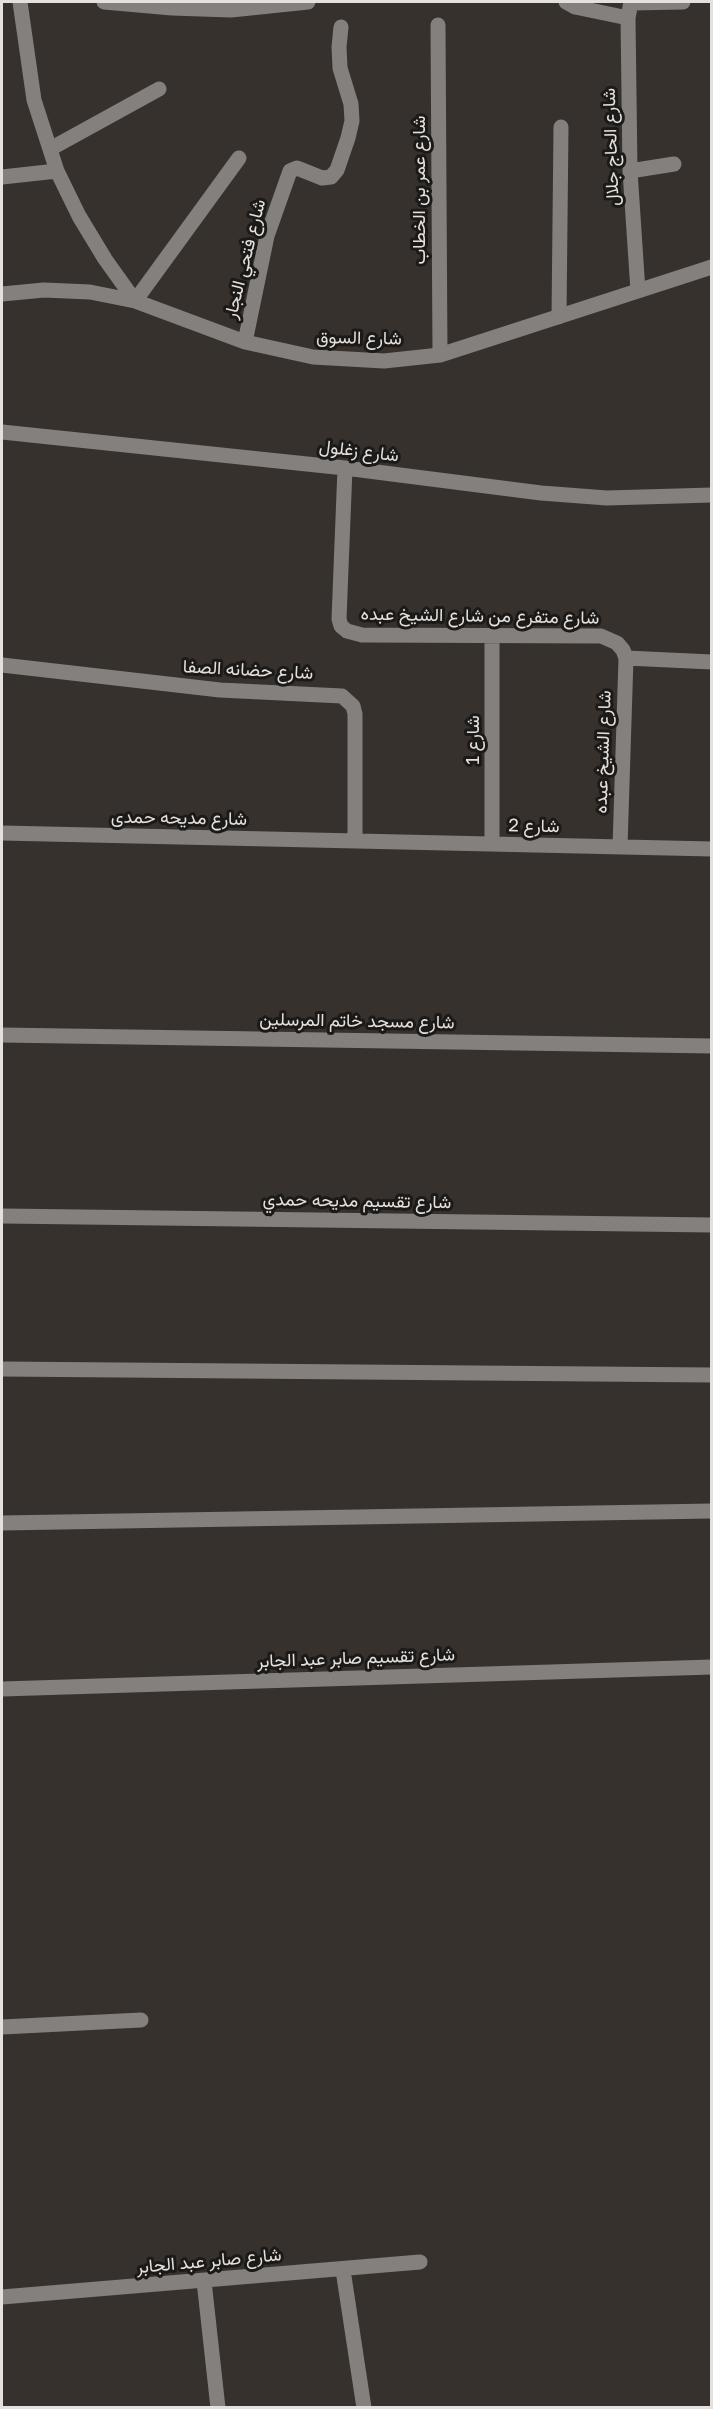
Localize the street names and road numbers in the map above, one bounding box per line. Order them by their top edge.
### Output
street label: شارع الحاج جلال [598,88,624,206]
street label: شارع عمر بن الخطاب [408,116,430,264]
street label: شارع فتحي النجار [220,197,270,321]
street label: شارع السوق [316,326,402,350]
street label: شارع زغلول [318,435,400,467]
street label: شارع متفرع من شارع الشيخ عبده [361,603,599,629]
street label: شارع حضانه الصفا [182,656,314,684]
street label: شارع الشيخ عبده [590,690,616,814]
street label: شارع 1 [462,715,484,765]
street label: شارع مديحه حمدى [111,806,247,830]
street label: شارع 2 [508,815,560,837]
street label: شارع مسجد خاتم المرسلين [259,1008,455,1034]
street label: شارع تقسيم مديحه حمدي [262,1189,452,1213]
street label: شارع تقسيم صابر عبد الجابر [257,1644,455,1672]
street label: شارع صابر عبد الجابر [136,2244,282,2278]

